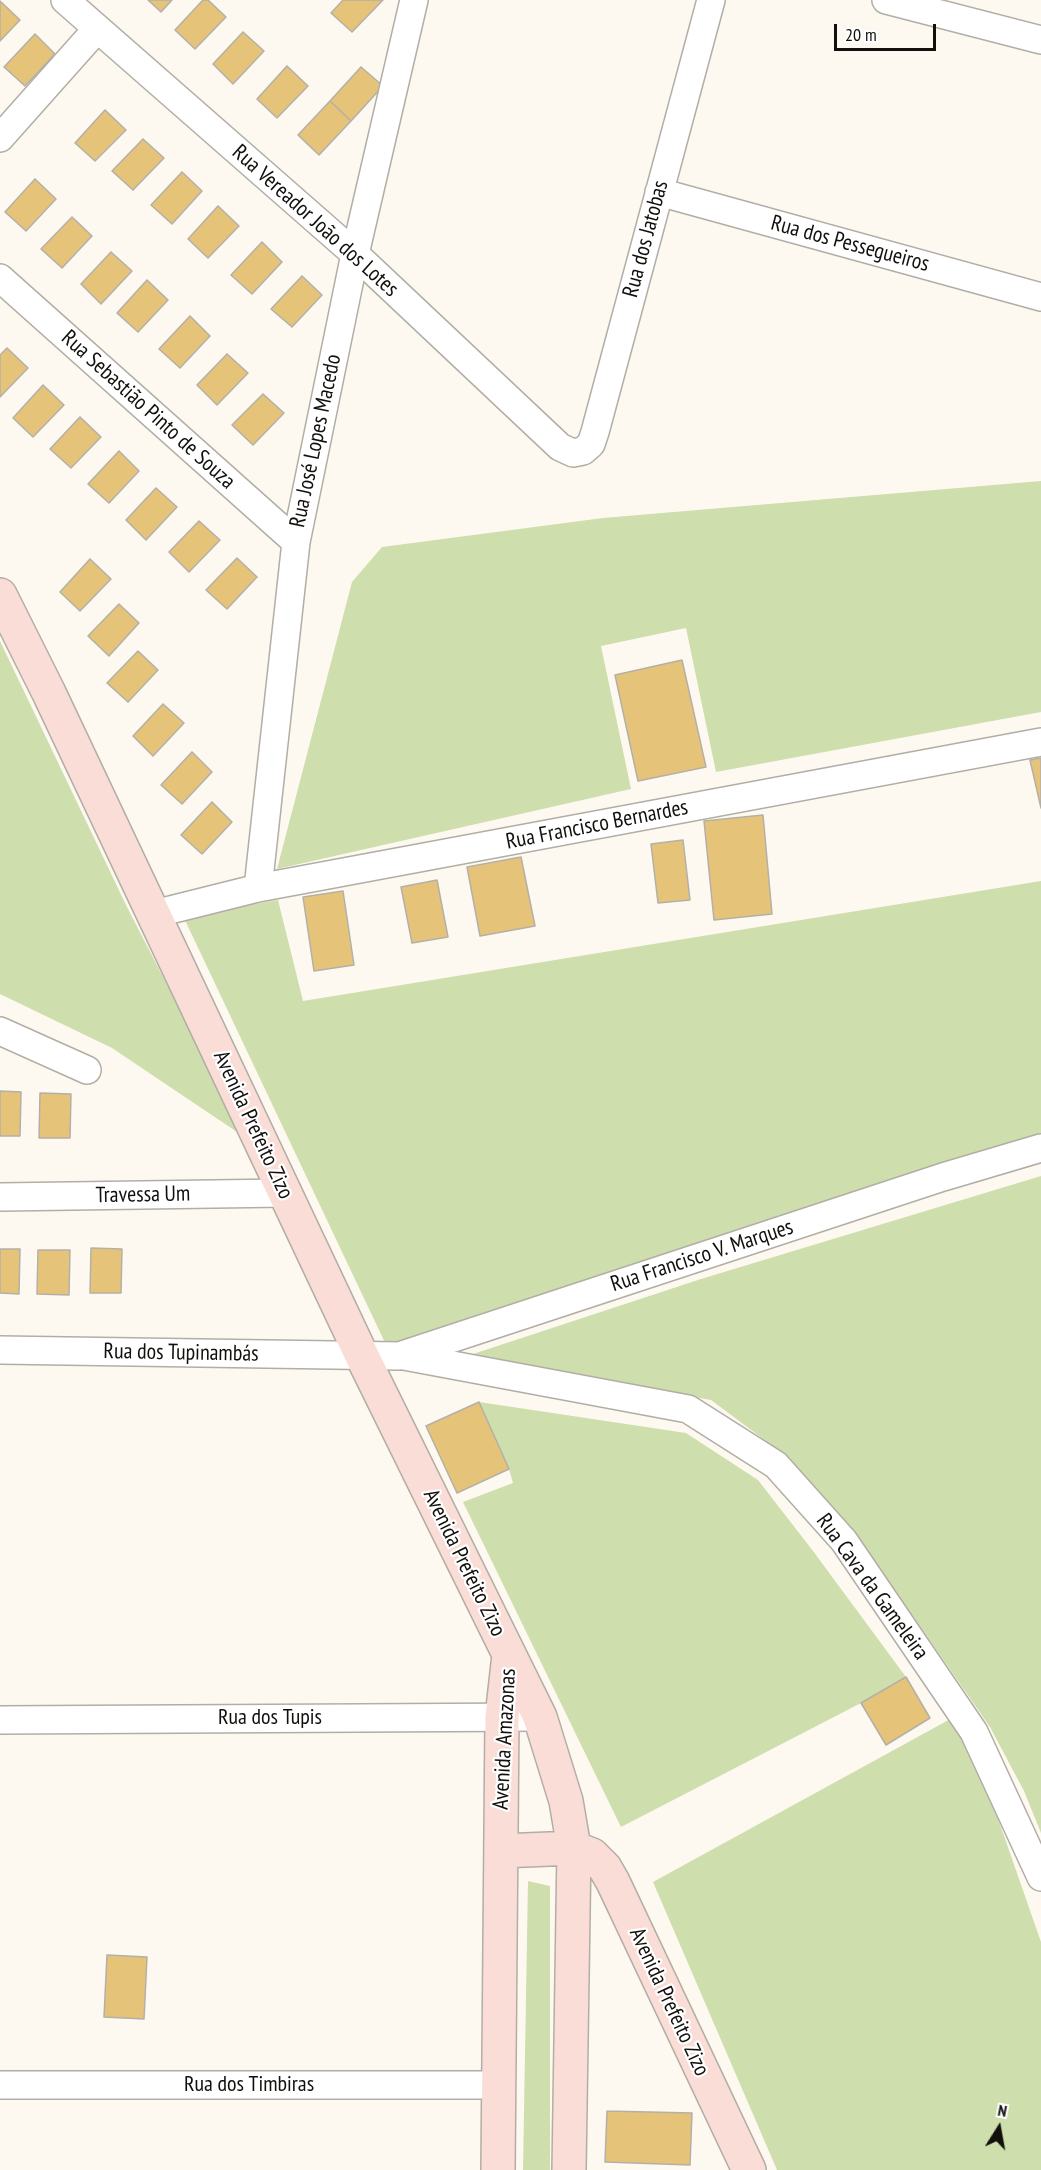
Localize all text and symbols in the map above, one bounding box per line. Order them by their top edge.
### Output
scale bar [837,12,939,50]
text: 20 m [845,23,877,46]
street label: Rua Vereador João dos Lotes [227,139,403,303]
street label: Rua dos Jatobas [618,178,674,300]
street label: Rua dos Pessegueiros [768,210,932,278]
street label: Rua Sebastião Pinto de Souza [56,325,240,495]
street label: Rua José Lopes Macedo [285,352,347,530]
street label: Rua Francisco Bernardes [504,794,690,856]
street label: Avenida Prefeito Zizo [207,1047,299,1203]
street label: Travessa Um [96,1181,190,1209]
street label: Rua Francisco V. Marques [607,1214,797,1298]
street label: Rua dos Tupinambás [103,1338,259,1368]
street label: Avenida Prefeito Zizo [417,1485,511,1641]
street label: Rua Cava da Gameleira [810,1509,934,1665]
street label: Avenida Amazonas [488,1668,522,1810]
street label: Rua dos Tupis [218,1705,322,1731]
street label: Avenida Prefeito Zizo [623,1924,715,2080]
street label: Rua dos Timbiras [184,2072,314,2098]
north arrow [969,2098,1029,2158]
text: N [996,2100,1009,2121]

